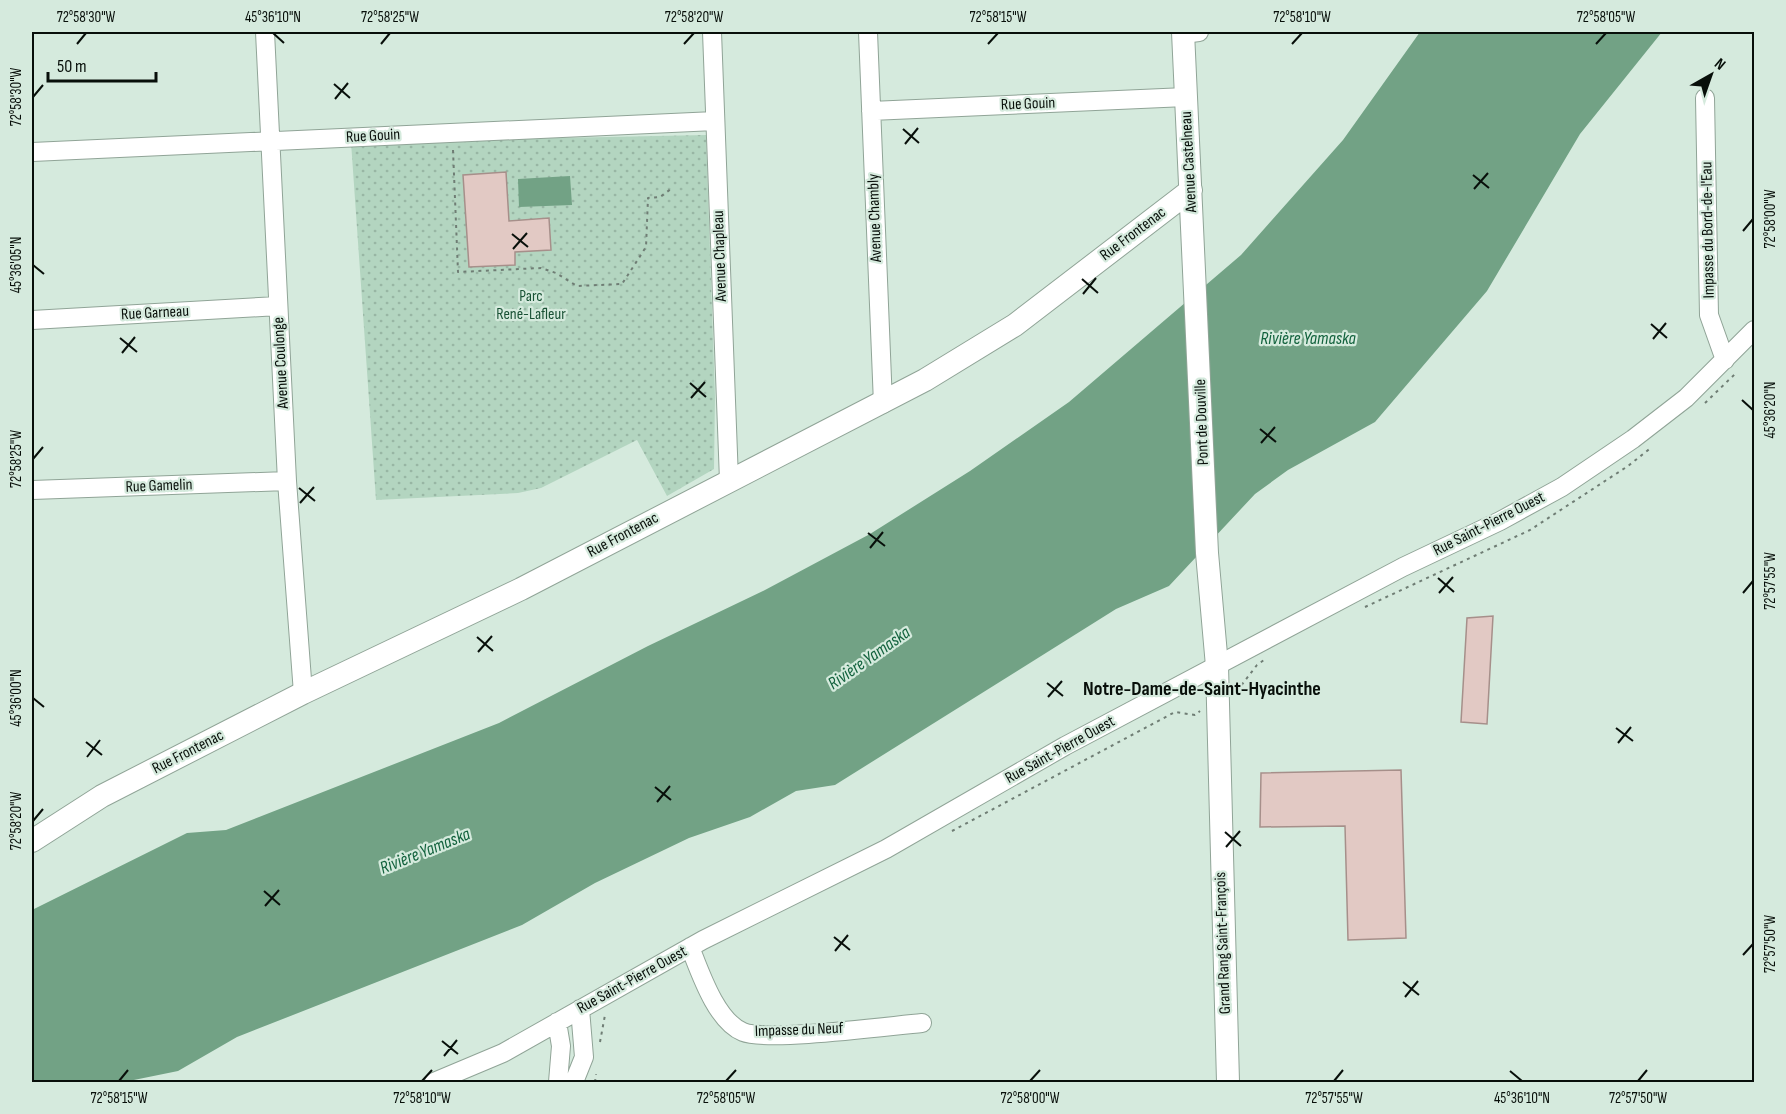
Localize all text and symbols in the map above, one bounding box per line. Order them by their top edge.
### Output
text: 72°58'30"W [57,8,116,27]
text: 45°36'10"N [245,8,301,27]
text: 72°58'25"W [361,8,419,27]
text: 72°58'20"W [665,8,723,27]
text: 72°58'15"W [970,8,1027,27]
text: 72°58'10"W [1273,8,1331,27]
text: 72°58'05"W [1577,8,1635,27]
scale bar [48,45,156,83]
north arrow [1681,45,1741,105]
text: N [1710,55,1729,75]
text: 50 m [57,56,87,77]
text: 72°58'30"W [7,67,26,126]
street label: Rue Gouin [1001,94,1055,114]
street label: Avenue Castelneau [1177,111,1201,214]
street label: Rue Gouin [345,125,401,147]
street label: Impasse du Bord-de-l'Eau [1697,161,1719,299]
street label: Avenue Chambly [864,173,886,264]
text: 72°58'00"W [1761,189,1780,249]
street label: Rue Frontenac [1096,203,1170,265]
street label: Avenue Chapleau [709,210,731,303]
text: 45°36'05"N [7,237,26,293]
park label: Parc René-Lafleur [496,287,566,324]
street label: Rue Garneau [121,302,189,324]
street label: Avenue Coulonge [269,317,293,410]
water label: Rivière Yamaska [1260,328,1356,349]
street label: Pont de Douville [1191,379,1213,465]
text: 45°36'20"N [1761,382,1780,438]
text: 72°58'25"W [7,430,26,488]
street label: Rue Gamelin [125,475,193,497]
street label: Rue Saint-Pierre Ouest [1430,488,1548,560]
street label: Rue Frontenac [584,508,662,562]
text: 72°57'55"W [1761,552,1780,610]
water label: Rivière Yamaska [824,622,915,694]
text: 45°36'00"N [7,669,26,727]
district label: Notre-Dame-de-Saint-Hyacinthe [1083,677,1321,701]
street label: Rue Saint-Pierre Ouest [1002,712,1118,788]
street label: Rue Frontenac [149,726,227,778]
text: 72°58'20"W [7,792,26,850]
water label: Rivière Yamaska [377,823,474,879]
street label: Grand Rang Saint-François [1211,871,1235,1015]
text: 72°57'50"W [1761,915,1780,973]
street label: Rue Saint-Pierre Ouest [574,942,690,1018]
street label: Impasse du Neuf [755,1019,844,1041]
text: 72°58'15"W [91,1089,148,1108]
text: 72°58'10"W [393,1089,451,1108]
text: 72°58'05"W [697,1089,755,1108]
text: 72°58'00"W [1000,1089,1060,1108]
text: 72°57'55"W [1305,1089,1363,1108]
text: 45°36'10"N [1494,1089,1550,1108]
text: 72°57'50"W [1609,1089,1667,1108]

